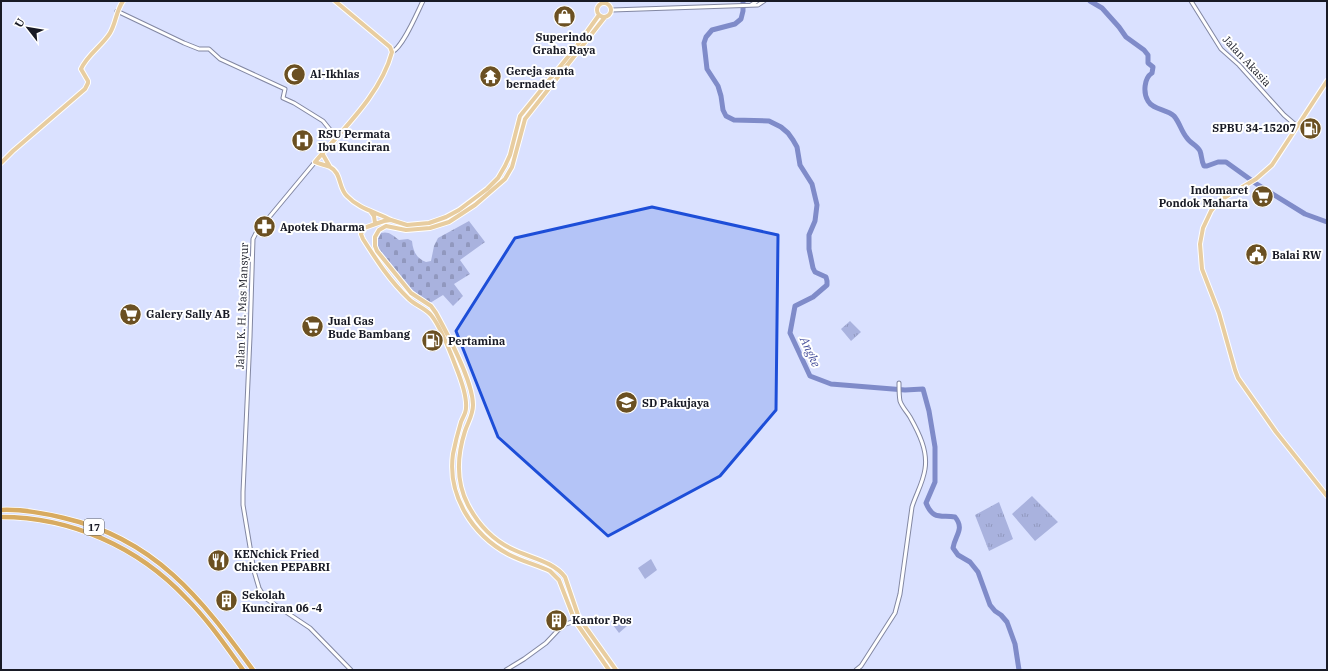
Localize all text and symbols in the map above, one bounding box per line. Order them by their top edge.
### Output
shop icon: Superindo Graha Raya [551,4,577,30]
north arrow [8,8,48,48]
text: U [11,15,28,30]
place label: Superindo Graha Raya [533,30,595,57]
street label: Jalan Akasia [1220,33,1274,89]
mosque icon: Al-Ikhlas [282,61,308,87]
temple icon: Gereja santa bernadet [478,64,504,90]
place label: Gereja santa bernadet [506,64,574,91]
place label: Al-Ikhlas [310,67,360,81]
fuel station icon: SPBU 34-15207 [1298,115,1324,141]
place label: SPBU 34-15207 [1212,121,1296,135]
hospital icon: RSU Permata Ibu Kunciran [289,127,315,153]
place label: RSU Permata Ibu Kunciran [318,127,390,154]
place label: Indomaret Pondok Maharta [1159,183,1248,210]
supermarket icon: Indomaret Pondok Maharta [1250,183,1276,209]
pharmacy icon: Apotek Dharma [251,214,277,240]
place label: Apotek Dharma [280,220,365,234]
street label: Jalan K. H. Mas Mansyur [233,242,251,369]
public building icon: Balai RW [1243,242,1269,268]
place label: Balai RW [1272,248,1322,262]
supermarket icon: Galery Sally AB [118,301,144,327]
place label: Galery Sally AB [146,307,230,321]
supermarket icon: Jual Gas Bude Bambang [300,314,326,340]
place label: Jual Gas Bude Bambang [328,314,411,341]
fuel station icon: Pertamina [419,328,445,354]
water label: Angke [797,333,824,370]
place label: Pertamina [448,334,505,348]
school or university icon: SD Pakujaya [614,390,640,416]
place label: SD Pakujaya [642,396,709,410]
road number: 17 [84,519,104,535]
restaurant icon: KENchick Fried Chicken PEPABRI [206,547,232,573]
place label: KENchick Fried Chicken PEPABRI [234,547,330,574]
building icon: Sekolah Kunciran 06 -4 [213,588,239,614]
place label: Sekolah Kunciran 06 -4 [242,588,323,615]
building icon: Kantor Pos [544,607,570,633]
place label: Kantor Pos [572,613,632,627]

